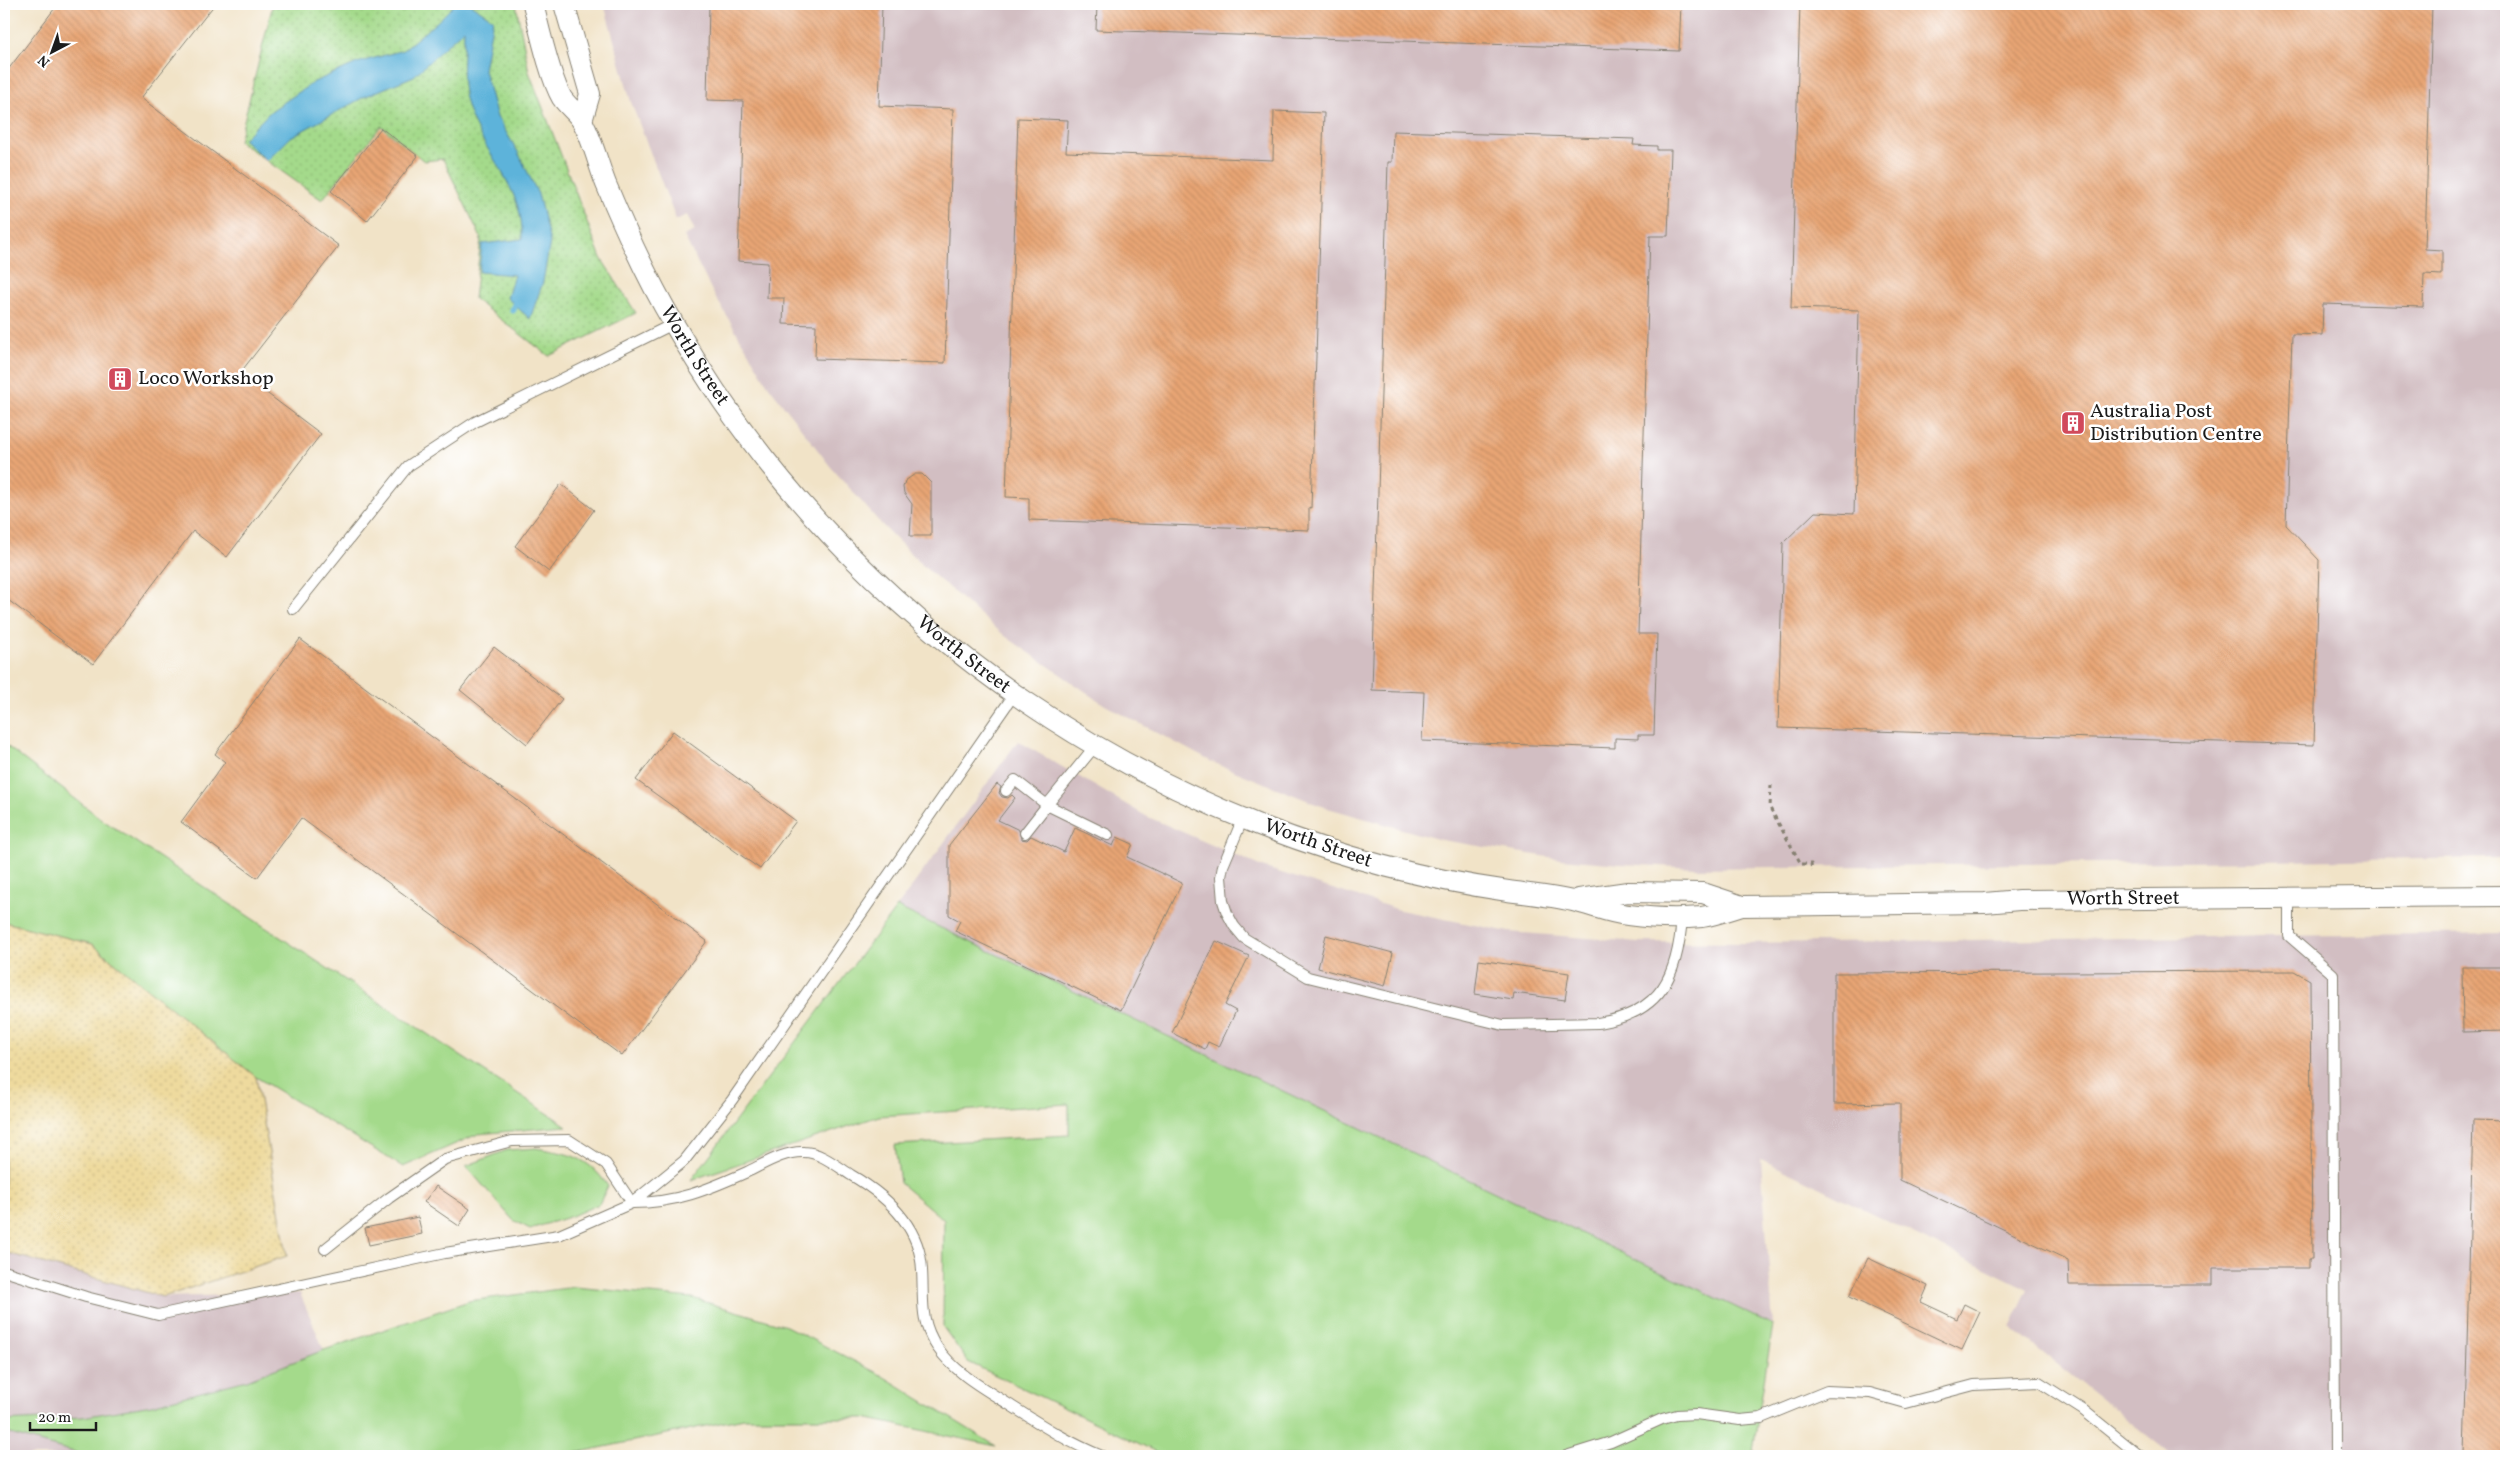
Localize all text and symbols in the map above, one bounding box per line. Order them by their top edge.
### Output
north arrow [28,28,78,78]
text: N [34,50,55,71]
street label: Worth Street [652,301,736,412]
place label: Loco Workshop [138,365,274,393]
building icon: Loco Workshop [107,366,133,392]
place label: Australia Post Distribution Centre [2090,398,2262,449]
building icon: Australia Post Distribution Centre [2060,410,2086,436]
street label: Worth Street [910,609,1016,701]
street label: Worth Street [1260,812,1376,876]
street label: Worth Street [2067,885,2180,914]
scale bar [30,1400,96,1432]
text: 20 m [38,1408,71,1429]

